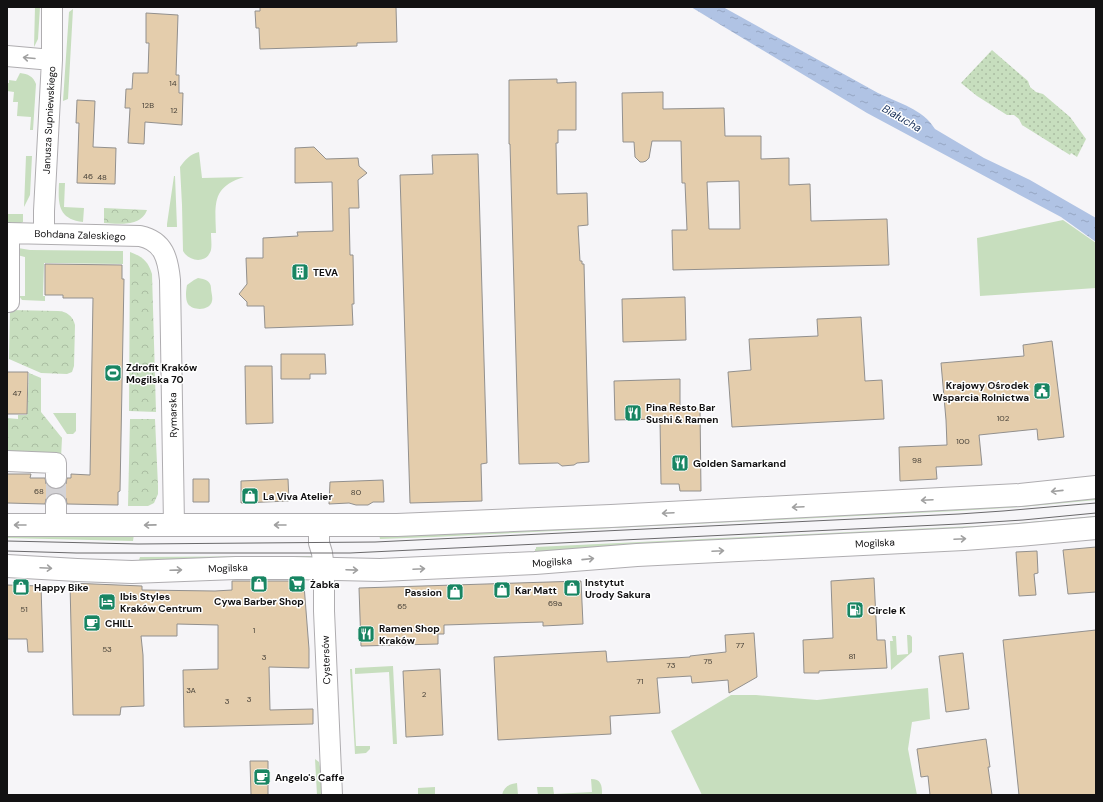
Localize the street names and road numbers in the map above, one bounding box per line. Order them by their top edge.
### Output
street label: Janusza Supniewskiego [40,66,58,174]
street label: Bohdana Zaleskiego [34,227,126,243]
street label: Rymarska [166,392,180,438]
street label: Mogilska [855,535,895,551]
street label: Mogilska [532,554,572,570]
street label: Mogilska [208,561,248,575]
street label: Cystersów [319,635,333,685]

